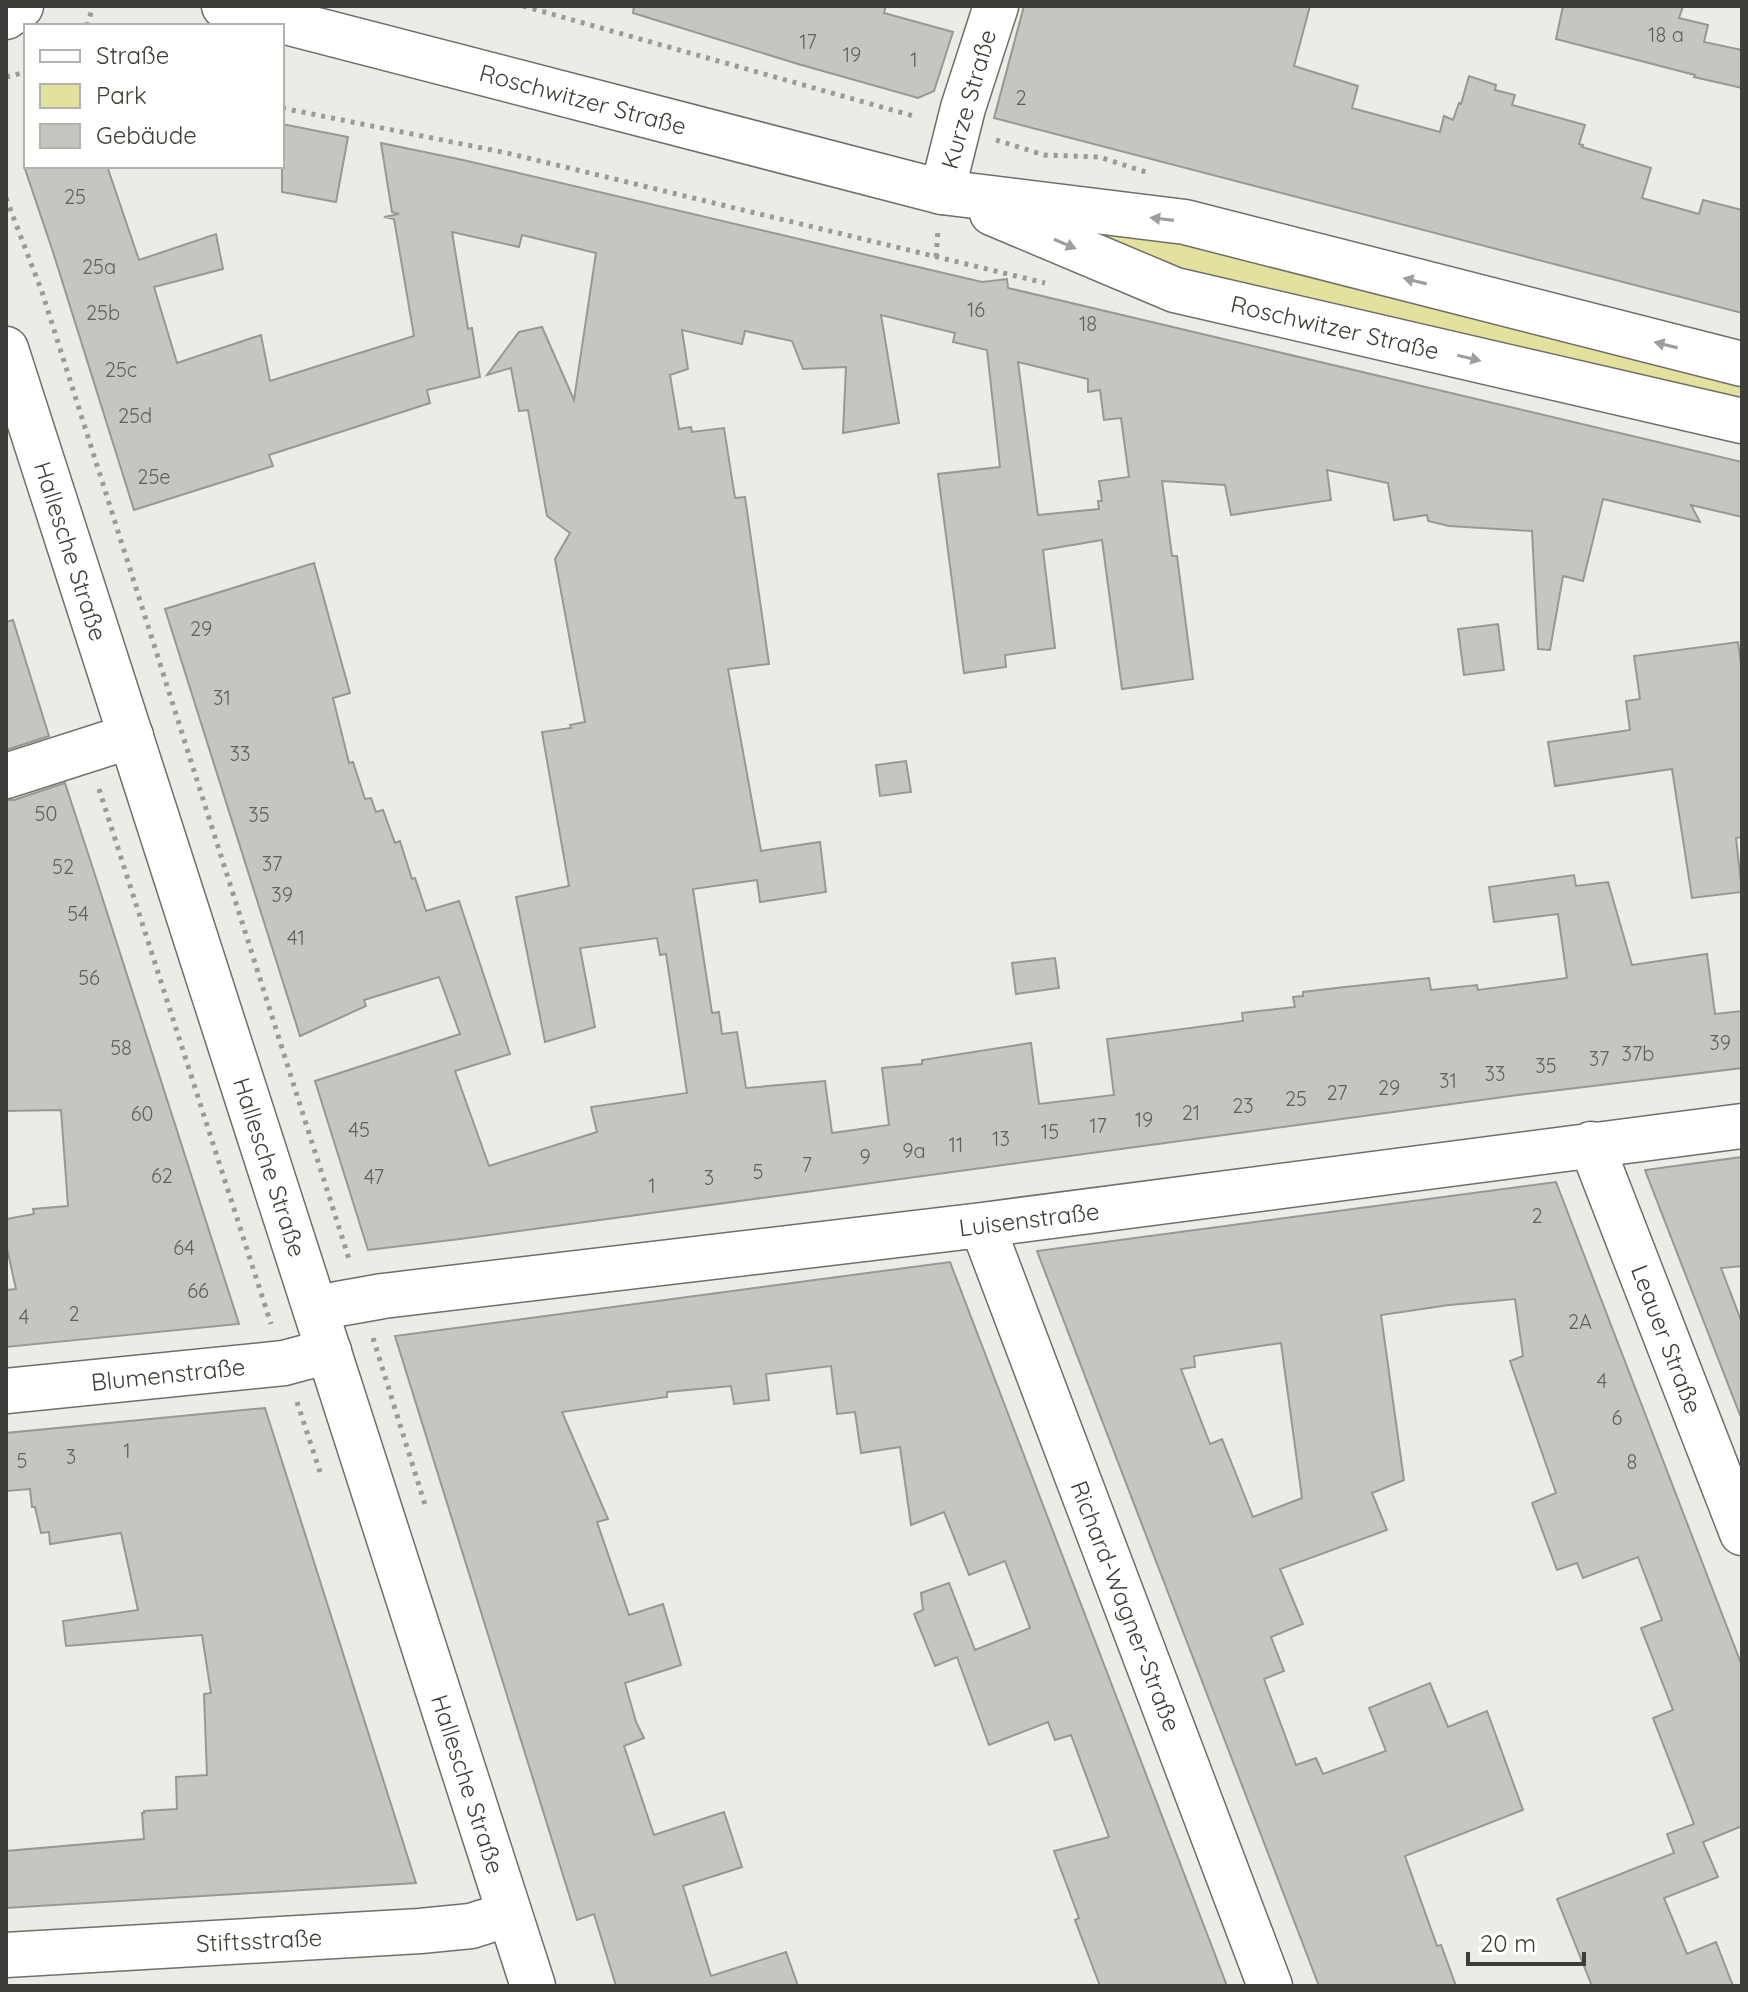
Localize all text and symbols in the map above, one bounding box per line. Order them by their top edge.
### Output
house number: 18 a [1648,22,1684,47]
legend [24,24,284,168]
street label: Kurze Straße [934,26,1002,172]
house number: 17 [799,29,817,54]
text: Straße [96,40,169,70]
house number: 19 [843,42,861,67]
house number: 1 [910,47,918,72]
street label: Roschwitzer Straße [476,57,690,141]
text: Park [96,80,147,110]
house number: 2 [1015,85,1027,110]
text: Gebäude [96,120,197,150]
house number: 25 [64,184,86,209]
one-way arrow [1149,213,1174,226]
one-way arrow [1053,237,1077,250]
house number: 25a [82,254,116,279]
one-way arrow [1402,274,1427,286]
street label: Roschwitzer Straße [1228,288,1442,366]
house number: 16 [967,297,985,322]
house number: 25b [86,300,120,325]
house number: 18 [1079,311,1097,336]
one-way arrow [1654,338,1679,350]
one-way arrow [1457,352,1482,365]
house number: 25c [105,357,137,382]
house number: 25d [118,403,152,428]
street label: Hallesche Straße [28,458,114,644]
house number: 25e [137,464,171,489]
house number: 29 [190,616,212,641]
house number: 31 [213,685,231,710]
house number: 33 [230,741,250,766]
house number: 50 [35,801,57,826]
house number: 35 [248,802,270,827]
house number: 37 [262,851,282,876]
house number: 52 [52,854,74,879]
house number: 39 [271,882,293,907]
house number: 54 [67,901,89,926]
house number: 41 [287,925,305,950]
house number: 56 [78,965,100,990]
house number: 39 [1709,1030,1731,1055]
house number: 58 [110,1035,132,1060]
house number: 37b [1622,1041,1654,1066]
house number: 37 [1589,1046,1609,1071]
house number: 35 [1535,1053,1557,1078]
house number: 33 [1485,1061,1505,1086]
house number: 31 [1439,1068,1457,1093]
street label: Hallesche Straße [227,1074,313,1260]
house number: 29 [1378,1075,1400,1100]
house number: 27 [1327,1080,1347,1105]
house number: 25 [1285,1086,1307,1111]
house number: 23 [1232,1093,1254,1118]
house number: 21 [1182,1100,1200,1125]
house number: 60 [131,1101,153,1126]
house number: 19 [1135,1107,1153,1132]
house number: 17 [1089,1113,1107,1138]
house number: 45 [348,1117,370,1142]
house number: 15 [1041,1119,1059,1144]
house number: 13 [992,1126,1010,1151]
house number: 11 [949,1132,963,1157]
house number: 9a [902,1138,926,1163]
house number: 9 [859,1144,871,1169]
house number: 7 [802,1152,812,1177]
house number: 5 [753,1159,763,1184]
house number: 62 [151,1163,173,1188]
house number: 47 [364,1164,384,1189]
house number: 3 [704,1165,714,1190]
house number: 1 [648,1173,656,1198]
street label: Luisenstraße [957,1196,1101,1242]
house number: 2 [1531,1203,1543,1228]
house number: 64 [173,1235,195,1260]
street label: Leauer Straße [1625,1260,1709,1418]
house number: 66 [187,1278,209,1303]
house number: 2 [68,1301,80,1326]
house number: 4 [19,1304,29,1329]
house number: 2A [1568,1309,1592,1334]
street label: Blumenstraße [89,1351,247,1397]
house number: 4 [1597,1368,1607,1393]
house number: 6 [1612,1405,1623,1430]
house number: 1 [123,1438,131,1463]
house number: 3 [66,1444,76,1469]
house number: 5 [17,1448,27,1473]
house number: 8 [1627,1449,1637,1474]
street label: Richard-Wagner-Straße [1064,1476,1188,1736]
street label: Hallesche Straße [425,1691,511,1877]
scale bar [1468,1916,1584,1966]
street label: Stiftsstraße [195,1922,323,1958]
text: 20 m [1480,1928,1536,1958]

